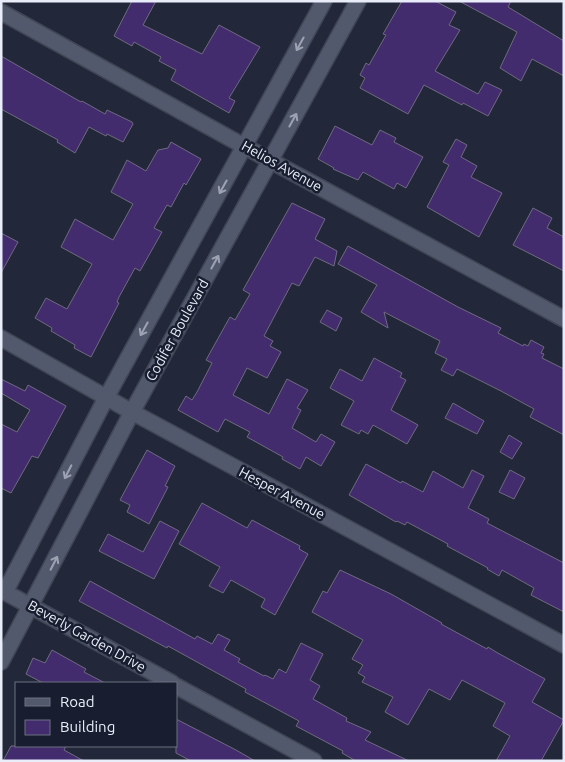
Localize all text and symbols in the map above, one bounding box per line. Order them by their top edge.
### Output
one-way arrow [295,36,305,51]
one-way arrow [289,113,298,128]
street label: Helios Avenue [239,137,325,195]
one-way arrow [217,179,227,193]
one-way arrow [210,256,220,270]
street label: Codifer Boulevard [142,276,212,384]
one-way arrow [139,321,149,336]
street label: Hesper Avenue [236,464,328,522]
one-way arrow [63,465,73,480]
one-way arrow [50,556,59,571]
street label: Beverly Garden Drive [25,597,149,675]
legend [15,682,178,747]
text: Road [60,693,95,710]
text: Building [60,718,115,735]

